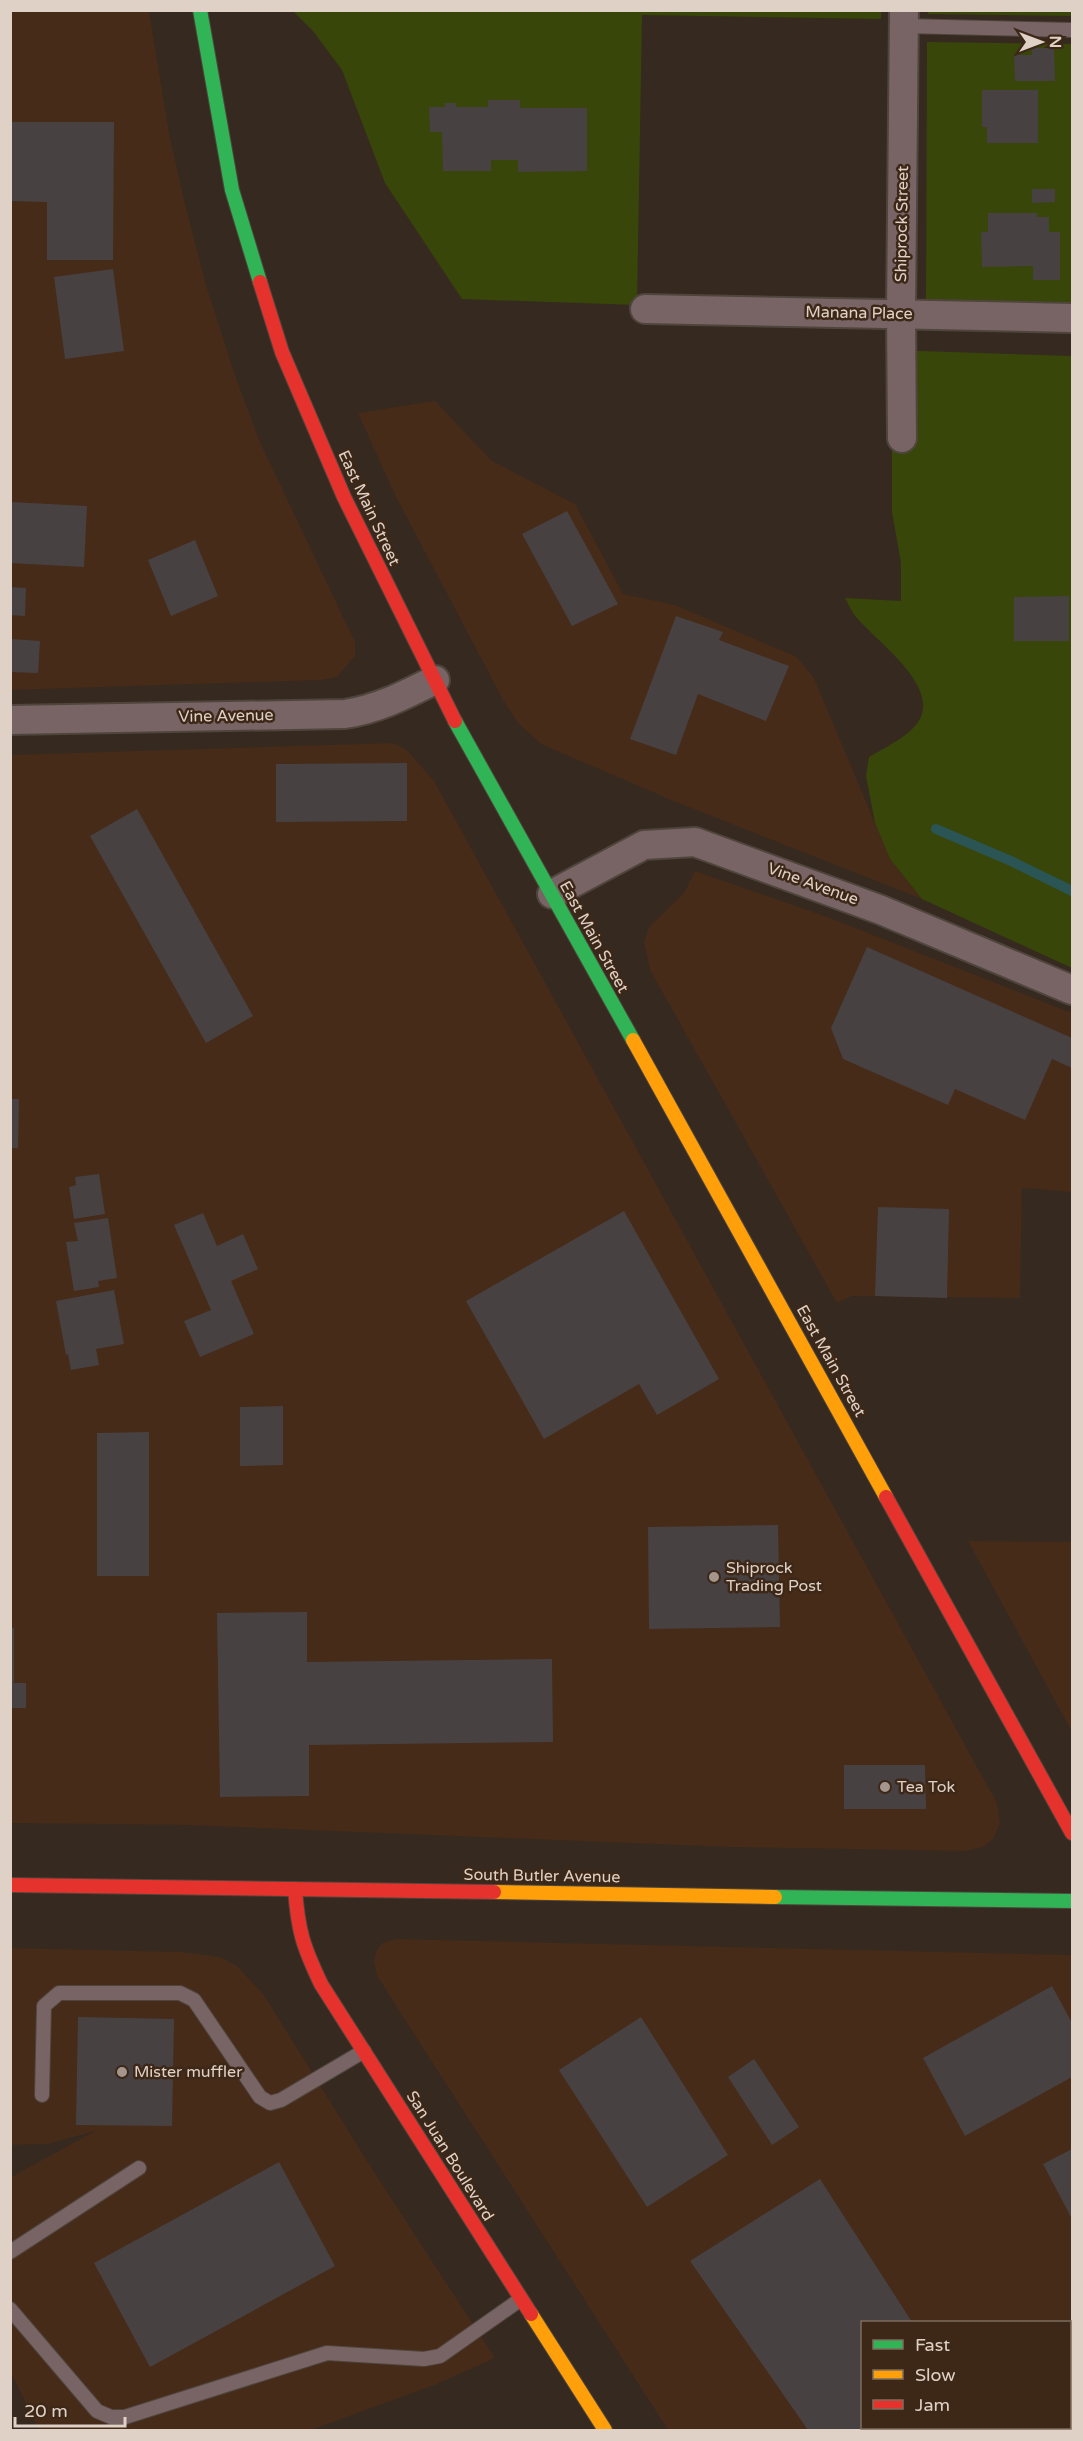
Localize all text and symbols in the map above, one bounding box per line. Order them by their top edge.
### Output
north arrow [1011,12,1071,72]
text: N [1045,36,1065,48]
street label: Shiprock Street [891,166,913,282]
street label: Manana Place [805,302,913,324]
street label: East Main Street [334,447,404,569]
street label: Vine Avenue [178,705,274,727]
street label: Vine Avenue [765,858,861,910]
street label: East Main Street [555,877,633,997]
street label: East Main Street [792,1301,870,1421]
place label: Shiprock Trading Post [726,1558,822,1596]
marker: Shiprock Trading Post [707,1570,721,1584]
place label: Tea Tok [897,1777,955,1797]
marker: Tea Tok [878,1780,892,1794]
street label: South Butler Avenue [463,1865,621,1887]
place label: Mister muffler [134,2062,243,2082]
marker: Mister muffler [115,2065,129,2079]
street label: San Juan Boulevard [402,2087,498,2225]
legend [861,2321,1071,2429]
text: Fast [915,2334,950,2356]
text: Slow [915,2364,956,2386]
scale bar [15,2390,124,2428]
text: Jam [915,2394,950,2416]
text: 20 m [24,2400,68,2422]

